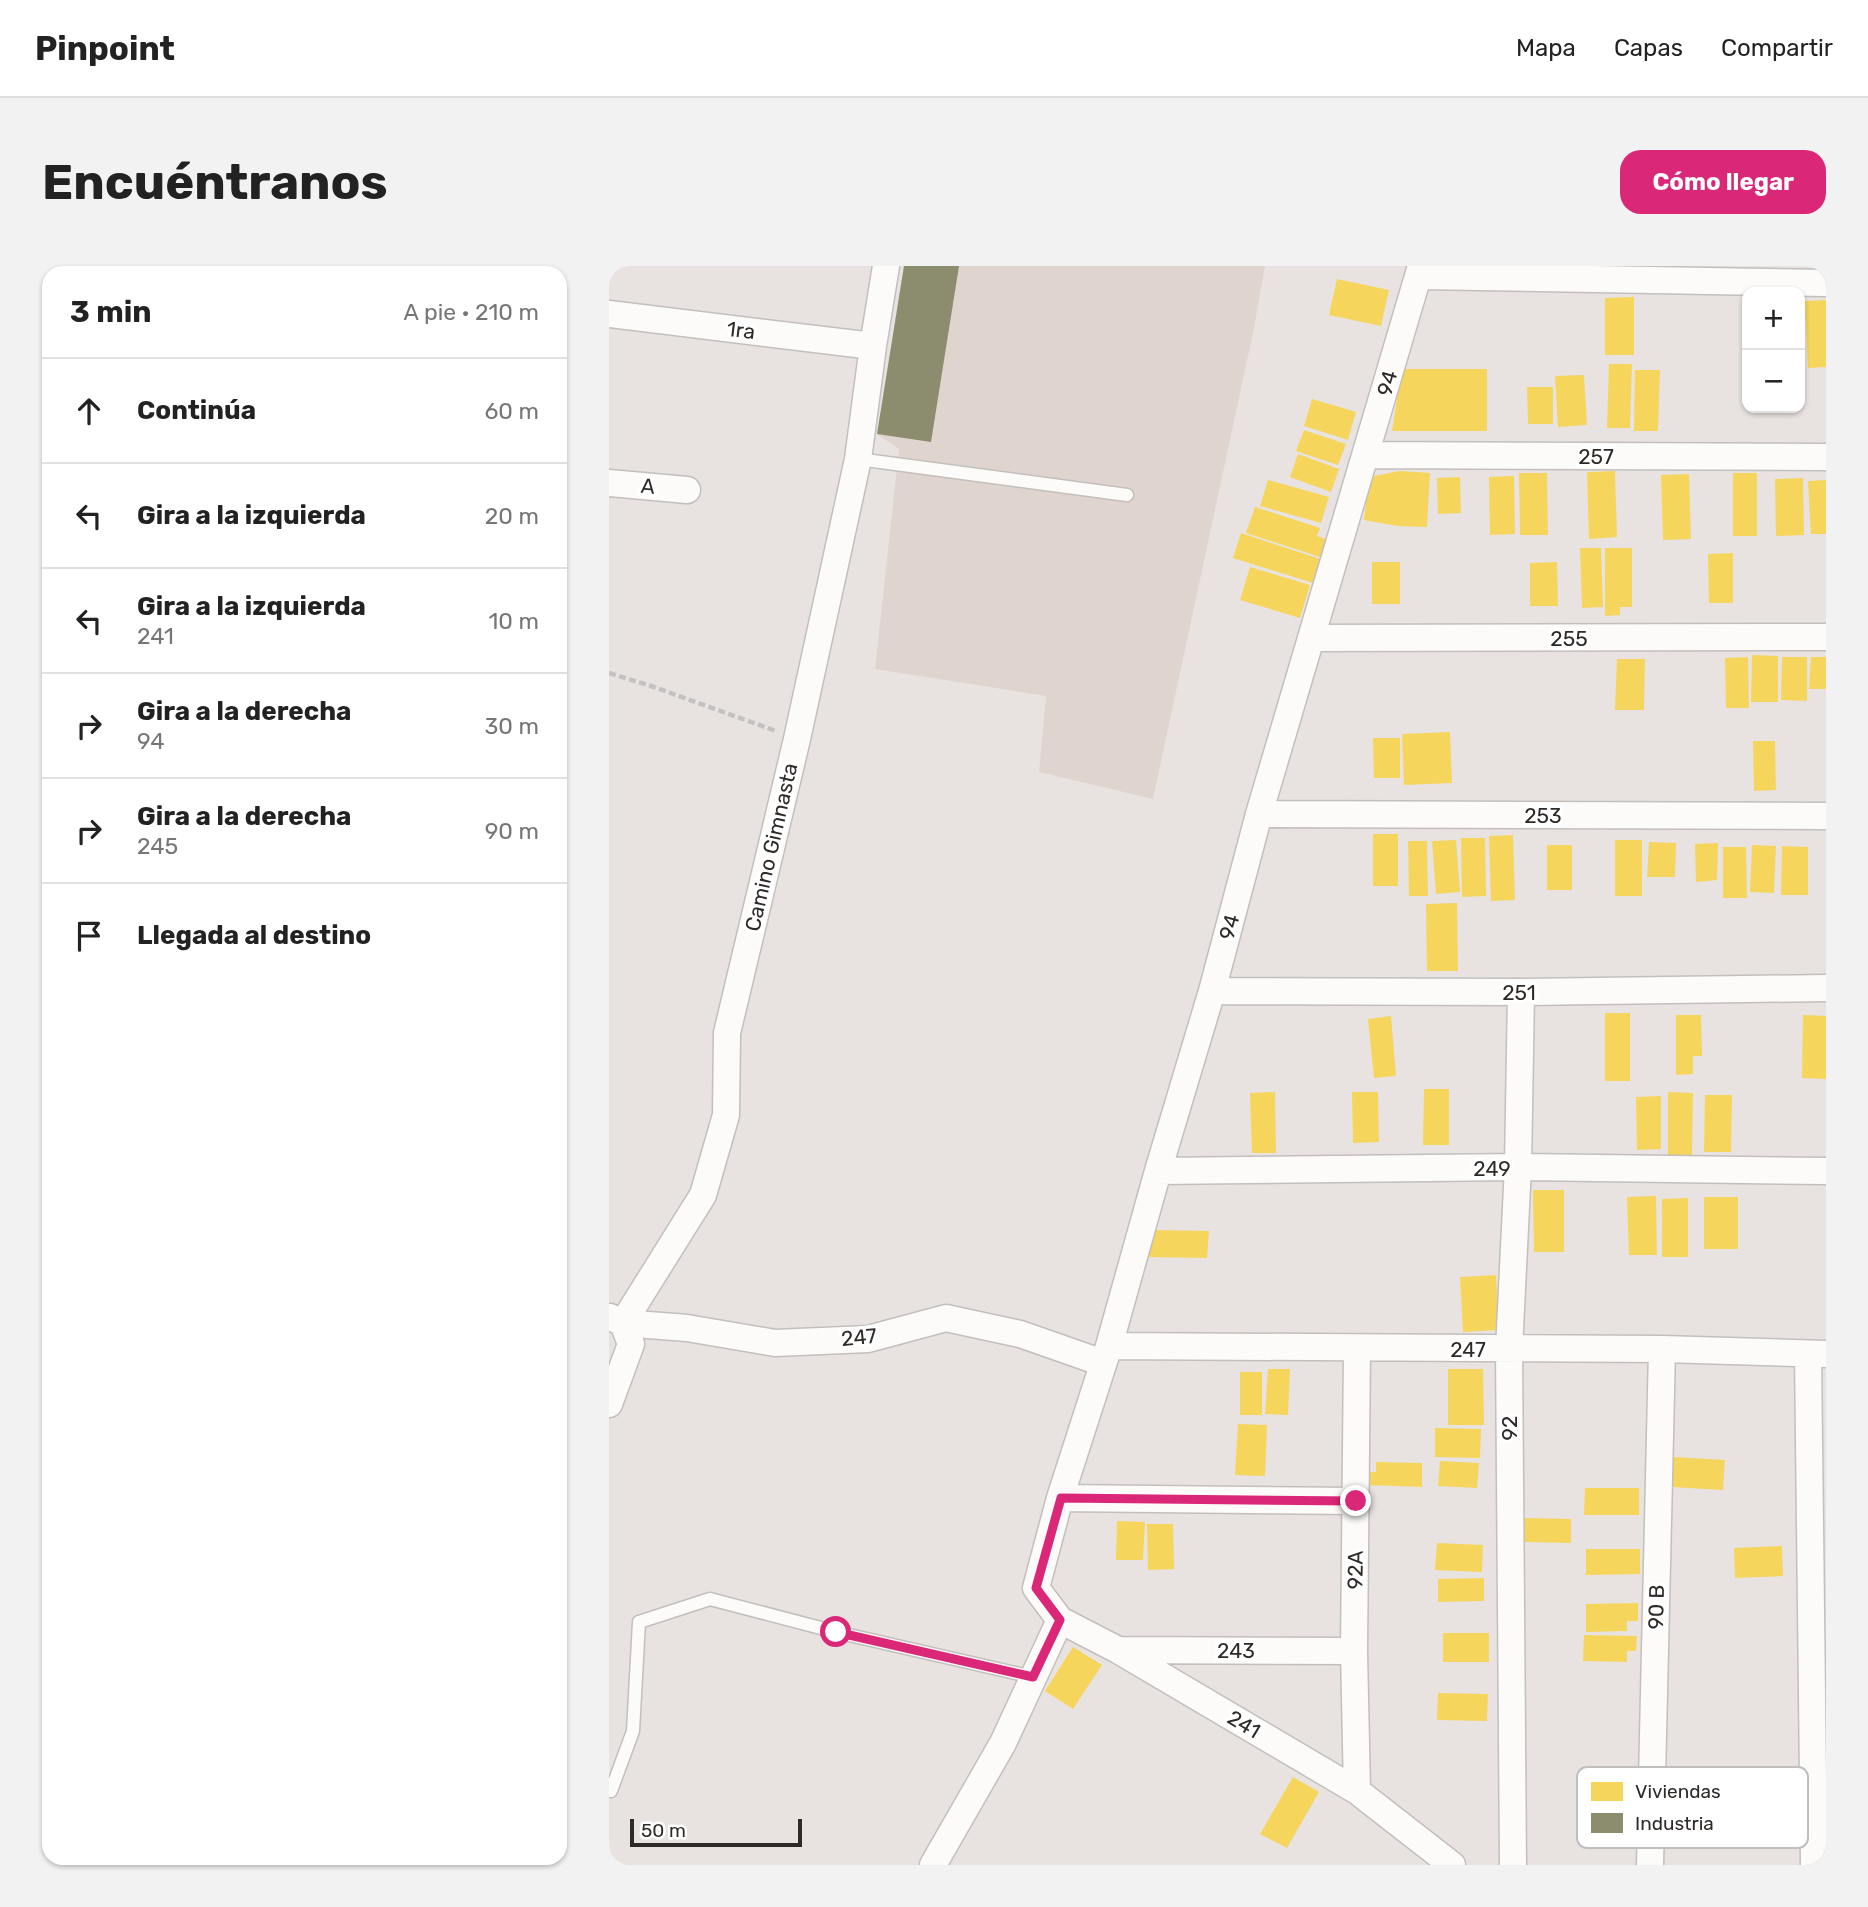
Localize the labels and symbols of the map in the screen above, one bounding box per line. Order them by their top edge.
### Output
street label: 1ra [725,316,757,344]
street label: 94 [1372,367,1402,399]
street label: 257 [1578,444,1614,469]
street label: A [640,473,656,499]
street label: 255 [1550,626,1588,651]
street label: Camino Gimnasta [739,760,803,934]
street label: 253 [1524,803,1562,828]
street label: 94 [1214,912,1244,942]
street label: 251 [1502,980,1536,1005]
street label: 249 [1473,1156,1511,1181]
street label: 247 [840,1323,878,1351]
street label: 247 [1450,1337,1486,1362]
street label: 92 [1497,1416,1522,1440]
route end [1340,1485,1371,1516]
street label: 92A [1342,1550,1368,1590]
street label: 90 B [1643,1584,1669,1630]
route start [820,1616,851,1647]
street label: 243 [1217,1638,1255,1663]
street label: 241 [1223,1705,1265,1743]
legend [1577,1767,1808,1848]
text: Viviendas [1635,1780,1721,1803]
text: Industria [1635,1812,1714,1835]
scale bar [630,1816,801,1848]

